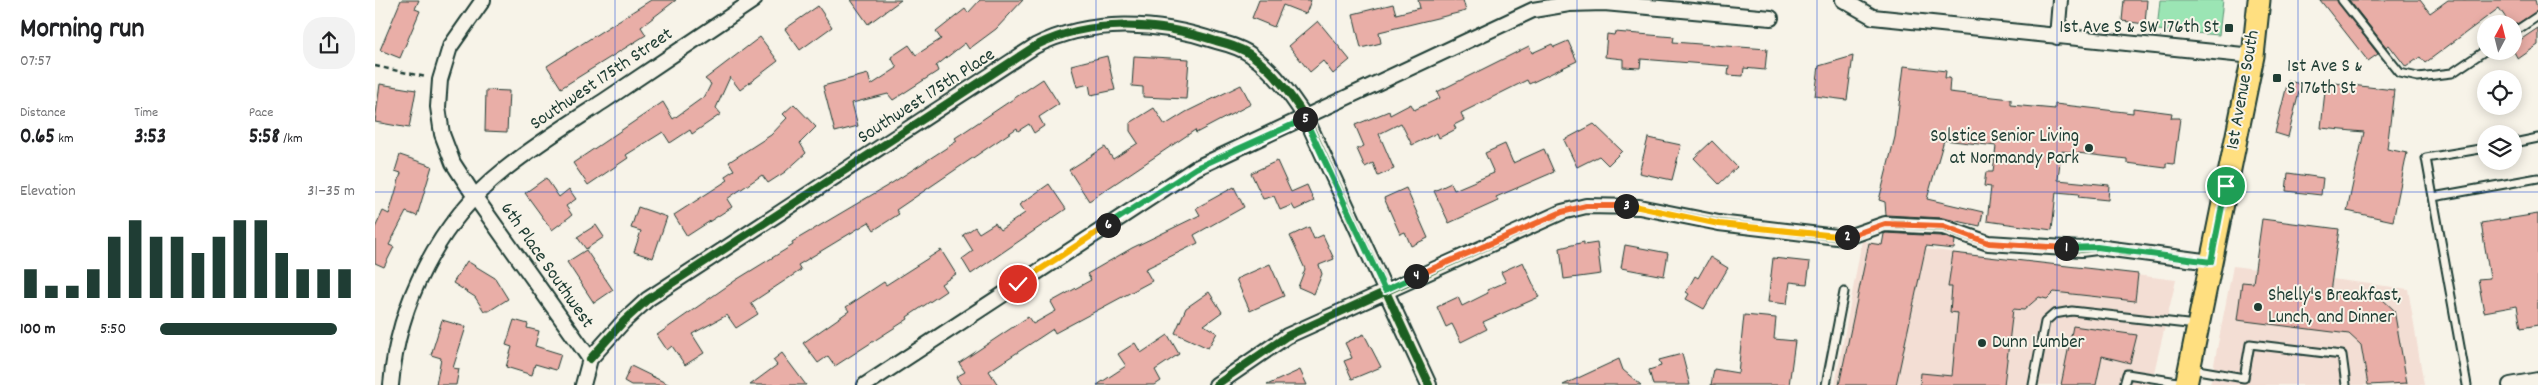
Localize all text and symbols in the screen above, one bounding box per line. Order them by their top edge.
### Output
text: Morning run [20,11,144,51]
place label: 1st Ave S & SW 176th St [2059,15,2219,42]
north arrow [2477,15,2523,60]
map controls [2477,15,2522,170]
button: share [303,17,355,69]
street label: Southwest 175th Street [525,22,679,138]
marker: 1st Ave S & SW 176th St [2223,22,2235,34]
street label: 1st Avenue South [2220,28,2268,152]
street label: Southwest 175th Place [853,42,1001,152]
text: 07:57 [20,50,51,73]
place label: 1st Ave S & S 176th St [2287,54,2363,103]
button: locate [2477,70,2522,115]
marker: 1st Ave S & S 176th St [2271,72,2283,84]
text: Distance [20,103,66,123]
text: Time [134,103,158,123]
text: Pace [249,103,273,123]
pin: 5 [1293,106,1317,132]
text: 5 [1302,109,1309,129]
text: 0.65 [20,123,55,153]
text: 3:53 [134,123,166,153]
text: 5:58 [249,123,280,153]
place label: Solstice Senior Living at Normandy Park [1930,124,2079,173]
button: layers [2477,125,2522,170]
text: km [55,129,74,149]
text: /km [280,129,303,149]
marker: Solstice Senior Living at Normandy Park [2083,142,2095,154]
pin [2205,165,2247,207]
icon: arrive [2212,172,2240,200]
text: Elevation [20,180,76,203]
text: 31–35 m [307,180,355,203]
pin: 3 [1613,194,1639,218]
text: 3 [1623,196,1630,216]
street label: 6th Place Southwest [492,198,600,334]
pin: 6 [1095,212,1121,238]
text: 6 [1105,215,1112,235]
pin: 2 [1835,224,1859,250]
text: 2 [1844,227,1851,247]
pin: 1 [2053,236,2079,260]
text: 1 [2065,238,2068,258]
pin [997,263,1039,305]
pin: 4 [1403,264,1429,288]
text: 4 [1414,266,1419,286]
icon: check [1004,270,1032,298]
place label: Shelly's Breakfast, Lunch, and Dinner [2268,283,2402,332]
marker: Shelly's Breakfast, Lunch, and Dinner [2252,301,2264,313]
text: 100 m [20,318,56,341]
text: 5:50 [100,318,126,341]
place label: Dunn Lumber [1992,330,2085,357]
marker: Dunn Lumber [1976,337,1988,349]

